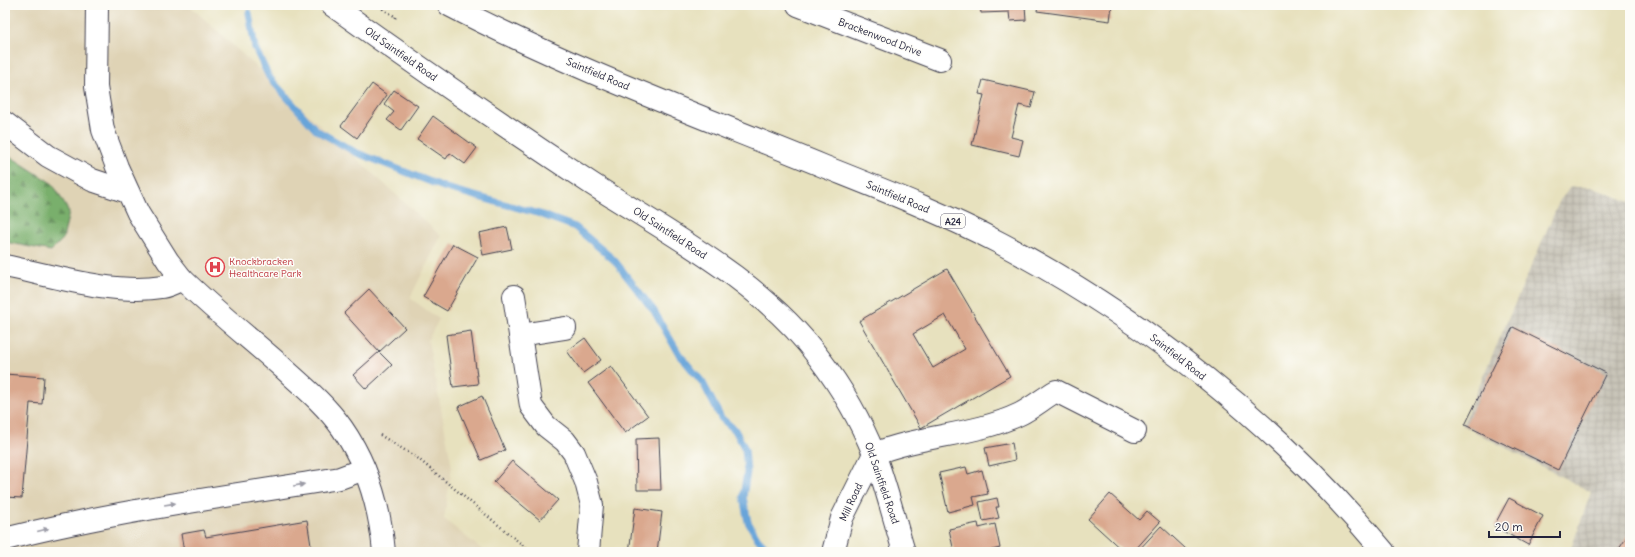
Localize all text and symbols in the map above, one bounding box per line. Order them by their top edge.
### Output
street label: Brackenwood Drive [836,15,924,59]
street label: Old Saintfield Road [362,24,440,84]
street label: Saintfield Road [564,55,632,93]
street label: Saintfield Road [864,178,932,216]
street label: Old Saintfield Road [631,204,710,262]
road number: A24 [941,214,965,228]
place label: Knockbracken Healthcare Park [229,255,302,280]
hospital icon: Knockbracken Healthcare Park [204,256,226,278]
street label: Saintfield Road [1147,331,1209,383]
street label: Old Saintfield Road [862,440,902,526]
one-way arrow [293,481,305,487]
street label: Mill Road [837,481,866,523]
one-way arrow [164,501,176,507]
scale bar [1489,513,1560,539]
text: 20 m [1495,519,1523,534]
one-way arrow [37,526,49,532]

